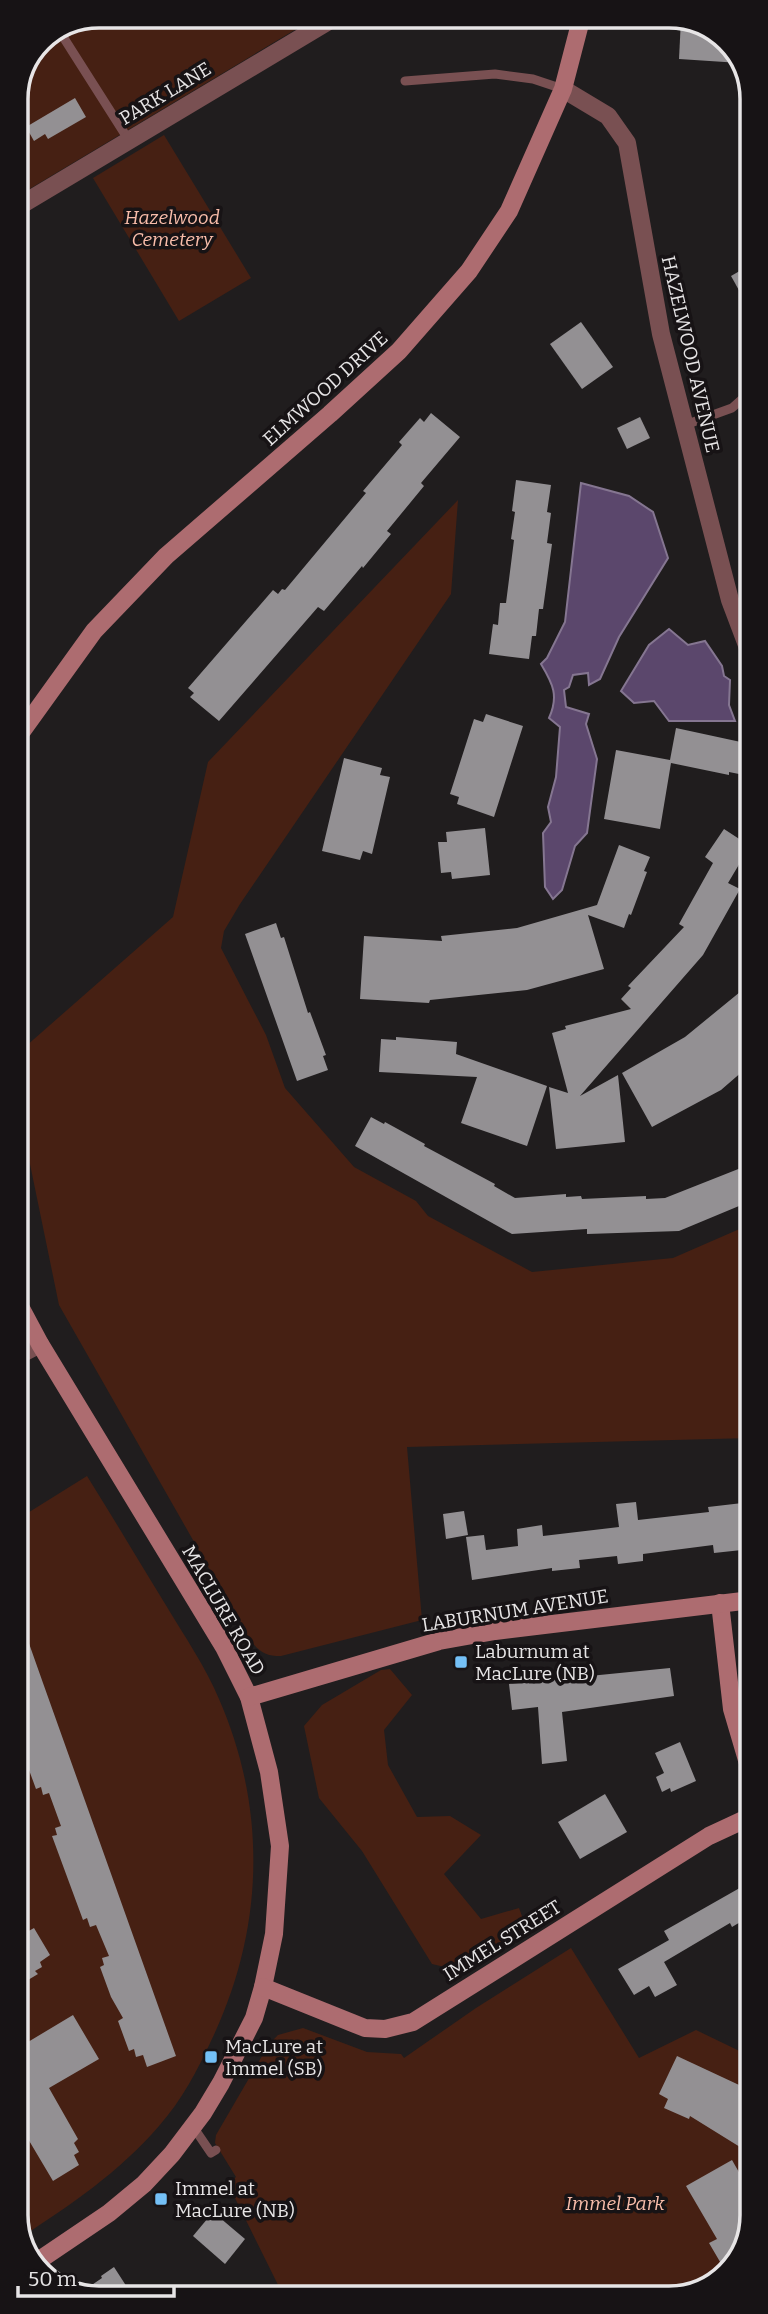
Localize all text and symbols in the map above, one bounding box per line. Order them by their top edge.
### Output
street label: PARK LANE [115,57,215,130]
park label: Hazelwood Cemetery [124,206,220,251]
street label: HAZELWOOD AVENUE [657,253,724,455]
street label: ELMWOOD DRIVE [258,326,392,450]
street label: MACLURE ROAD [177,1541,270,1679]
street label: LABURNUM AVENUE [420,1584,610,1637]
place label: Laburnum at MacLure (NB) [475,1640,595,1685]
marker: Laburnum at MacLure (NB) [453,1654,469,1670]
street label: IMMEL STREET [439,1895,565,1986]
place label: MacLure at Immel (SB) [225,2035,323,2080]
marker: MacLure at Immel (SB) [203,2049,219,2065]
place label: Immel at MacLure (NB) [175,2177,295,2222]
marker: Immel at MacLure (NB) [153,2191,169,2207]
park label: Immel Park [565,2192,665,2215]
scale bar [18,2254,173,2298]
text: 50 m [28,2266,77,2292]

